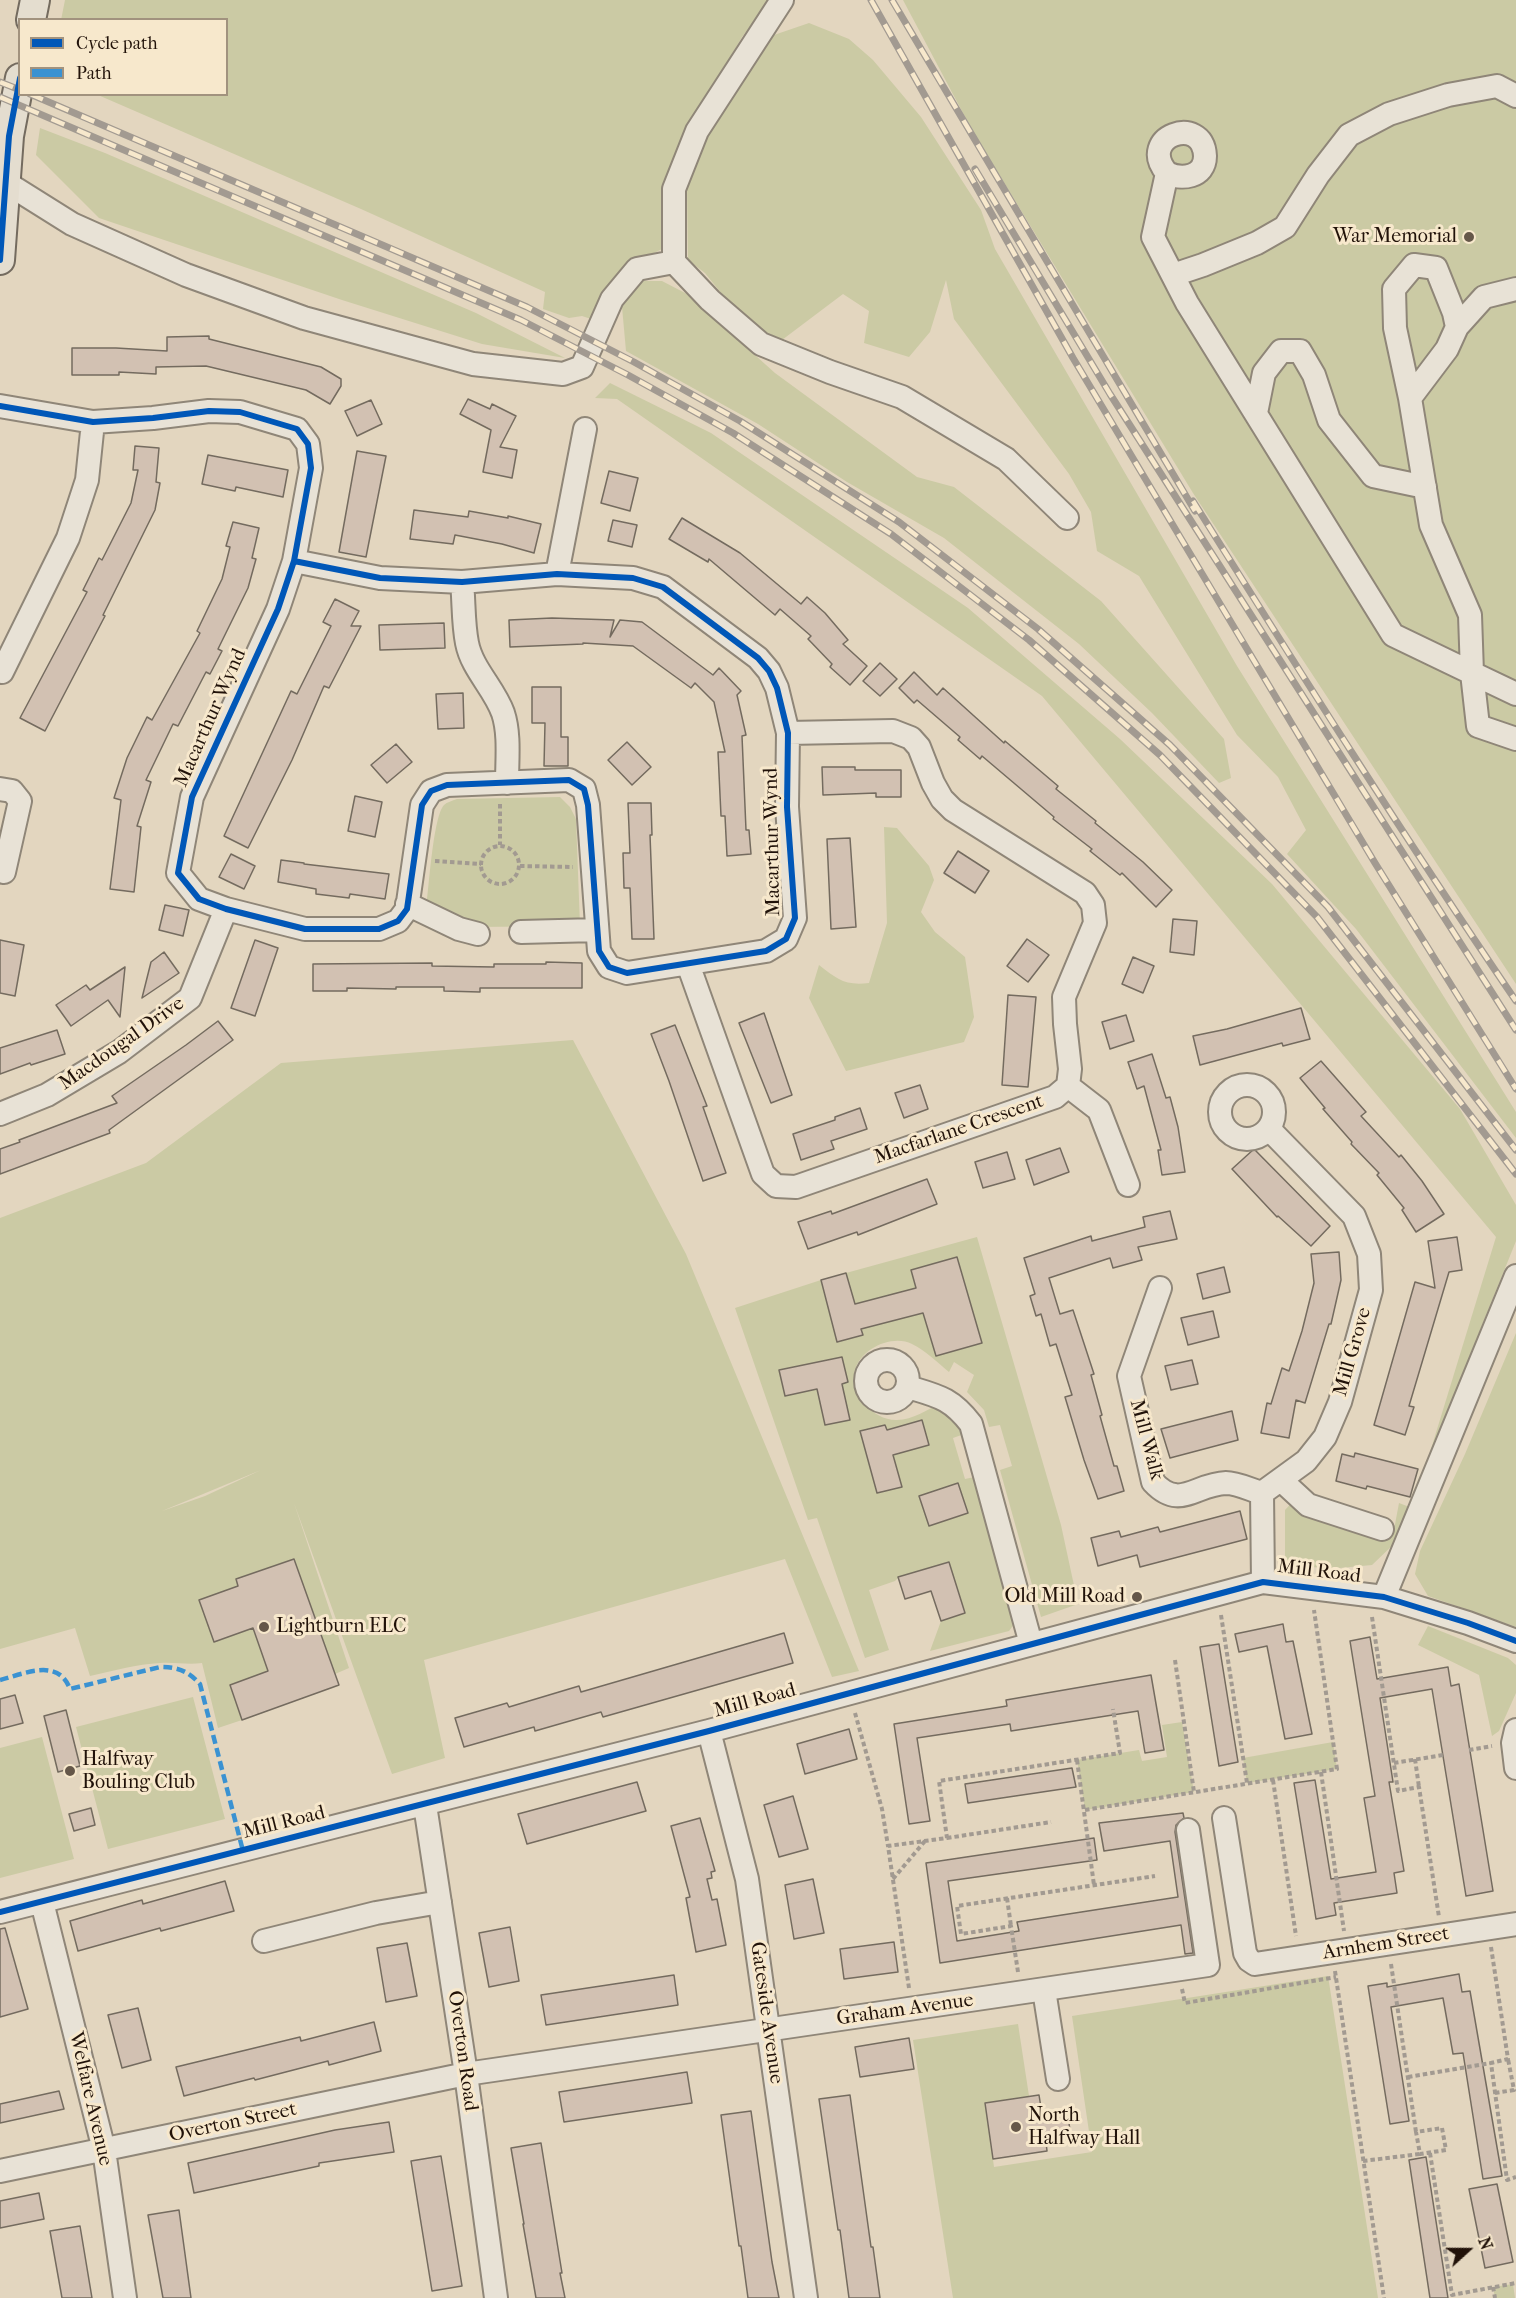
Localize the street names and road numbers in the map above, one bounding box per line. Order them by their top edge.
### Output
street label: Macarthur Wynd [170,645,252,791]
street label: Macarthur Wynd [760,768,786,916]
street label: Macdougal Drive [55,992,189,1096]
street label: Macfarlane Crescent [871,1090,1047,1170]
street label: Mill Grove [1329,1305,1377,1399]
street label: Mill Walk [1124,1397,1168,1483]
street label: Mill Road [1276,1555,1362,1589]
street label: Mill Road [711,1679,799,1723]
street label: Mill Road [240,1801,328,1845]
street label: Arnhem Street [1321,1922,1451,1966]
street label: Gateside Avenue [744,1940,788,2086]
street label: Overton Road [442,1989,482,2113]
street label: Graham Avenue [835,1989,975,2031]
street label: Welfare Avenue [63,2030,117,2168]
street label: Overton Street [167,2098,299,2148]

